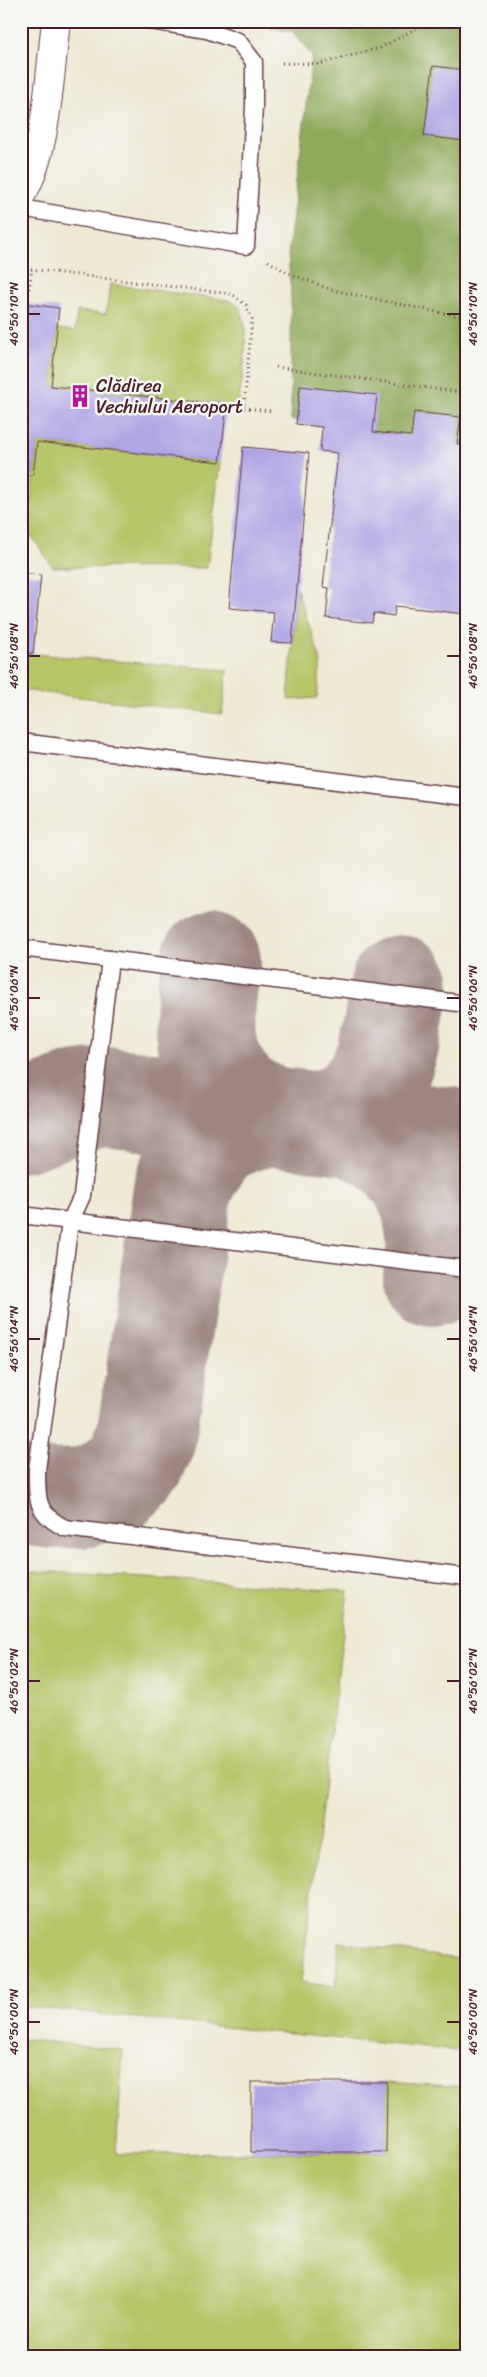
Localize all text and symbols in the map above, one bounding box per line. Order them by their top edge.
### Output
text: 46°56'10"N [3,281,25,346]
text: 46°56'10"N [462,281,484,346]
place label: Clădirea Vechiului Aeroport [96,370,243,423]
building icon: Clădirea Vechiului Aeroport [67,383,93,409]
text: 46°56'08"N [3,622,25,689]
text: 46°56'08"N [462,622,484,689]
text: 46°56'06"N [3,964,25,1031]
text: 46°56'06"N [462,964,484,1031]
text: 46°56'04"N [3,1305,25,1372]
text: 46°56'04"N [462,1305,484,1372]
text: 46°56'02"N [3,1647,25,1714]
text: 46°56'02"N [462,1647,484,1714]
text: 46°56'00"N [3,1988,25,2055]
text: 46°56'00"N [462,1988,484,2055]

